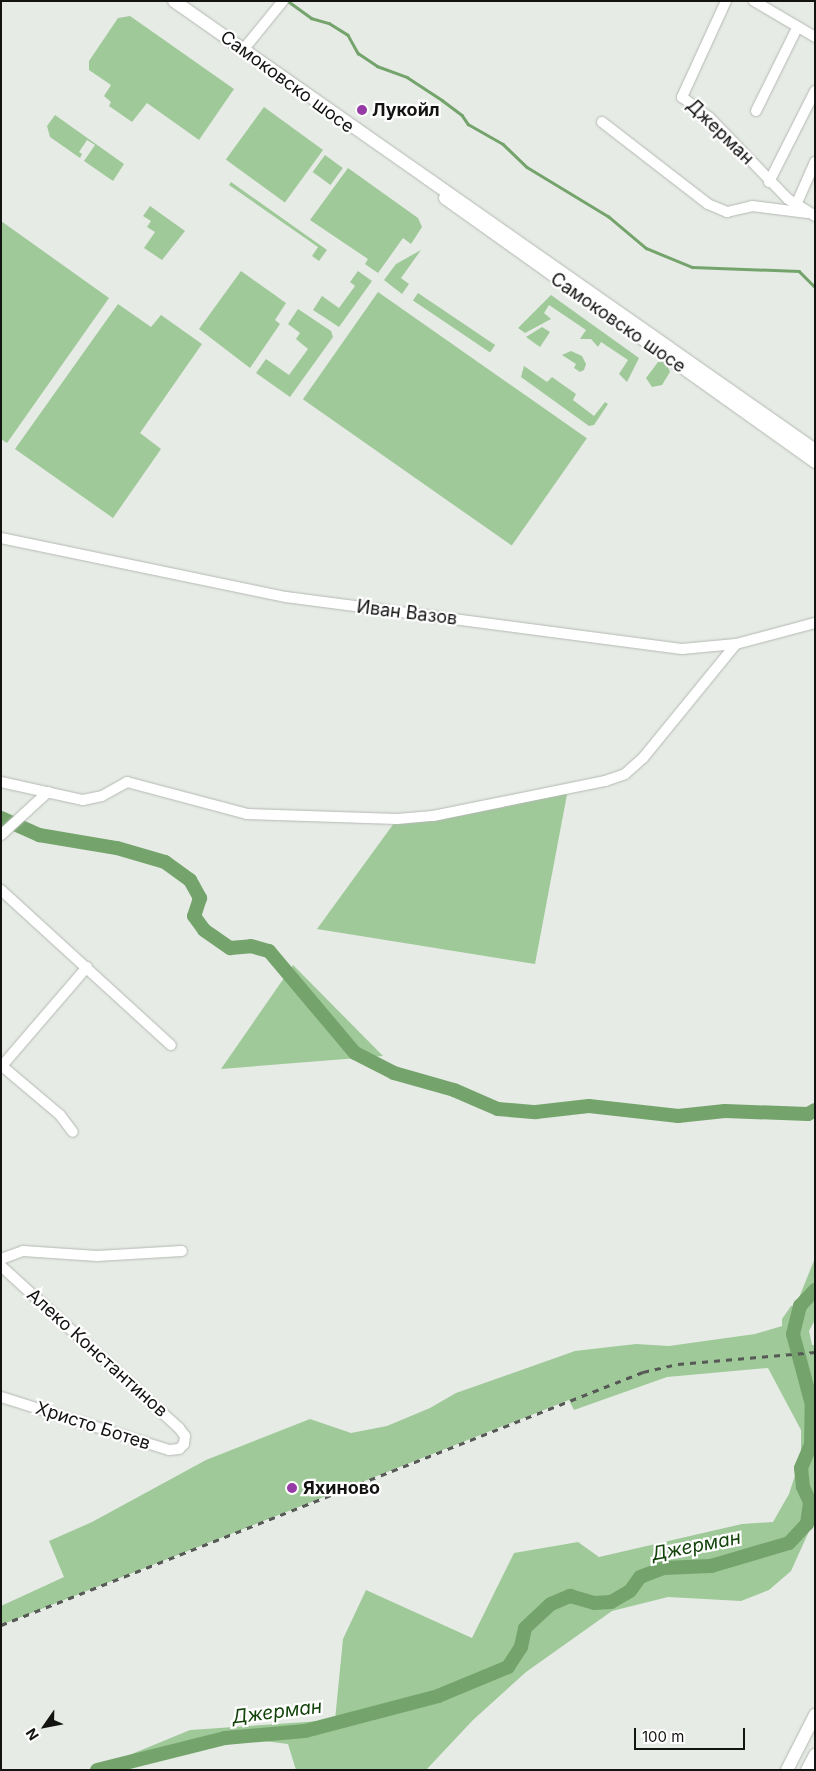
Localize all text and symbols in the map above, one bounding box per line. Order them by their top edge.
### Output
street label: Самоковско шосе [216,26,358,138]
street label: Джерман [682,95,758,169]
place label: Лукойл [372,99,440,121]
marker: Лукойл [356,104,368,116]
street label: Самоковско шосе [546,268,690,378]
street label: Иван Вазов [355,596,459,630]
street label: Алеко Константинов [22,1284,172,1422]
street label: Христо Ботев [33,1397,153,1455]
place label: Яхиново [303,1477,380,1499]
marker: Яхиново [285,1481,299,1495]
water label: Джерман [649,1526,743,1566]
water label: Джерман [231,1695,323,1729]
north arrow [20,1701,70,1751]
scale bar [636,1718,747,1750]
text: N [22,1725,42,1744]
text: 100 m [642,1727,684,1746]

